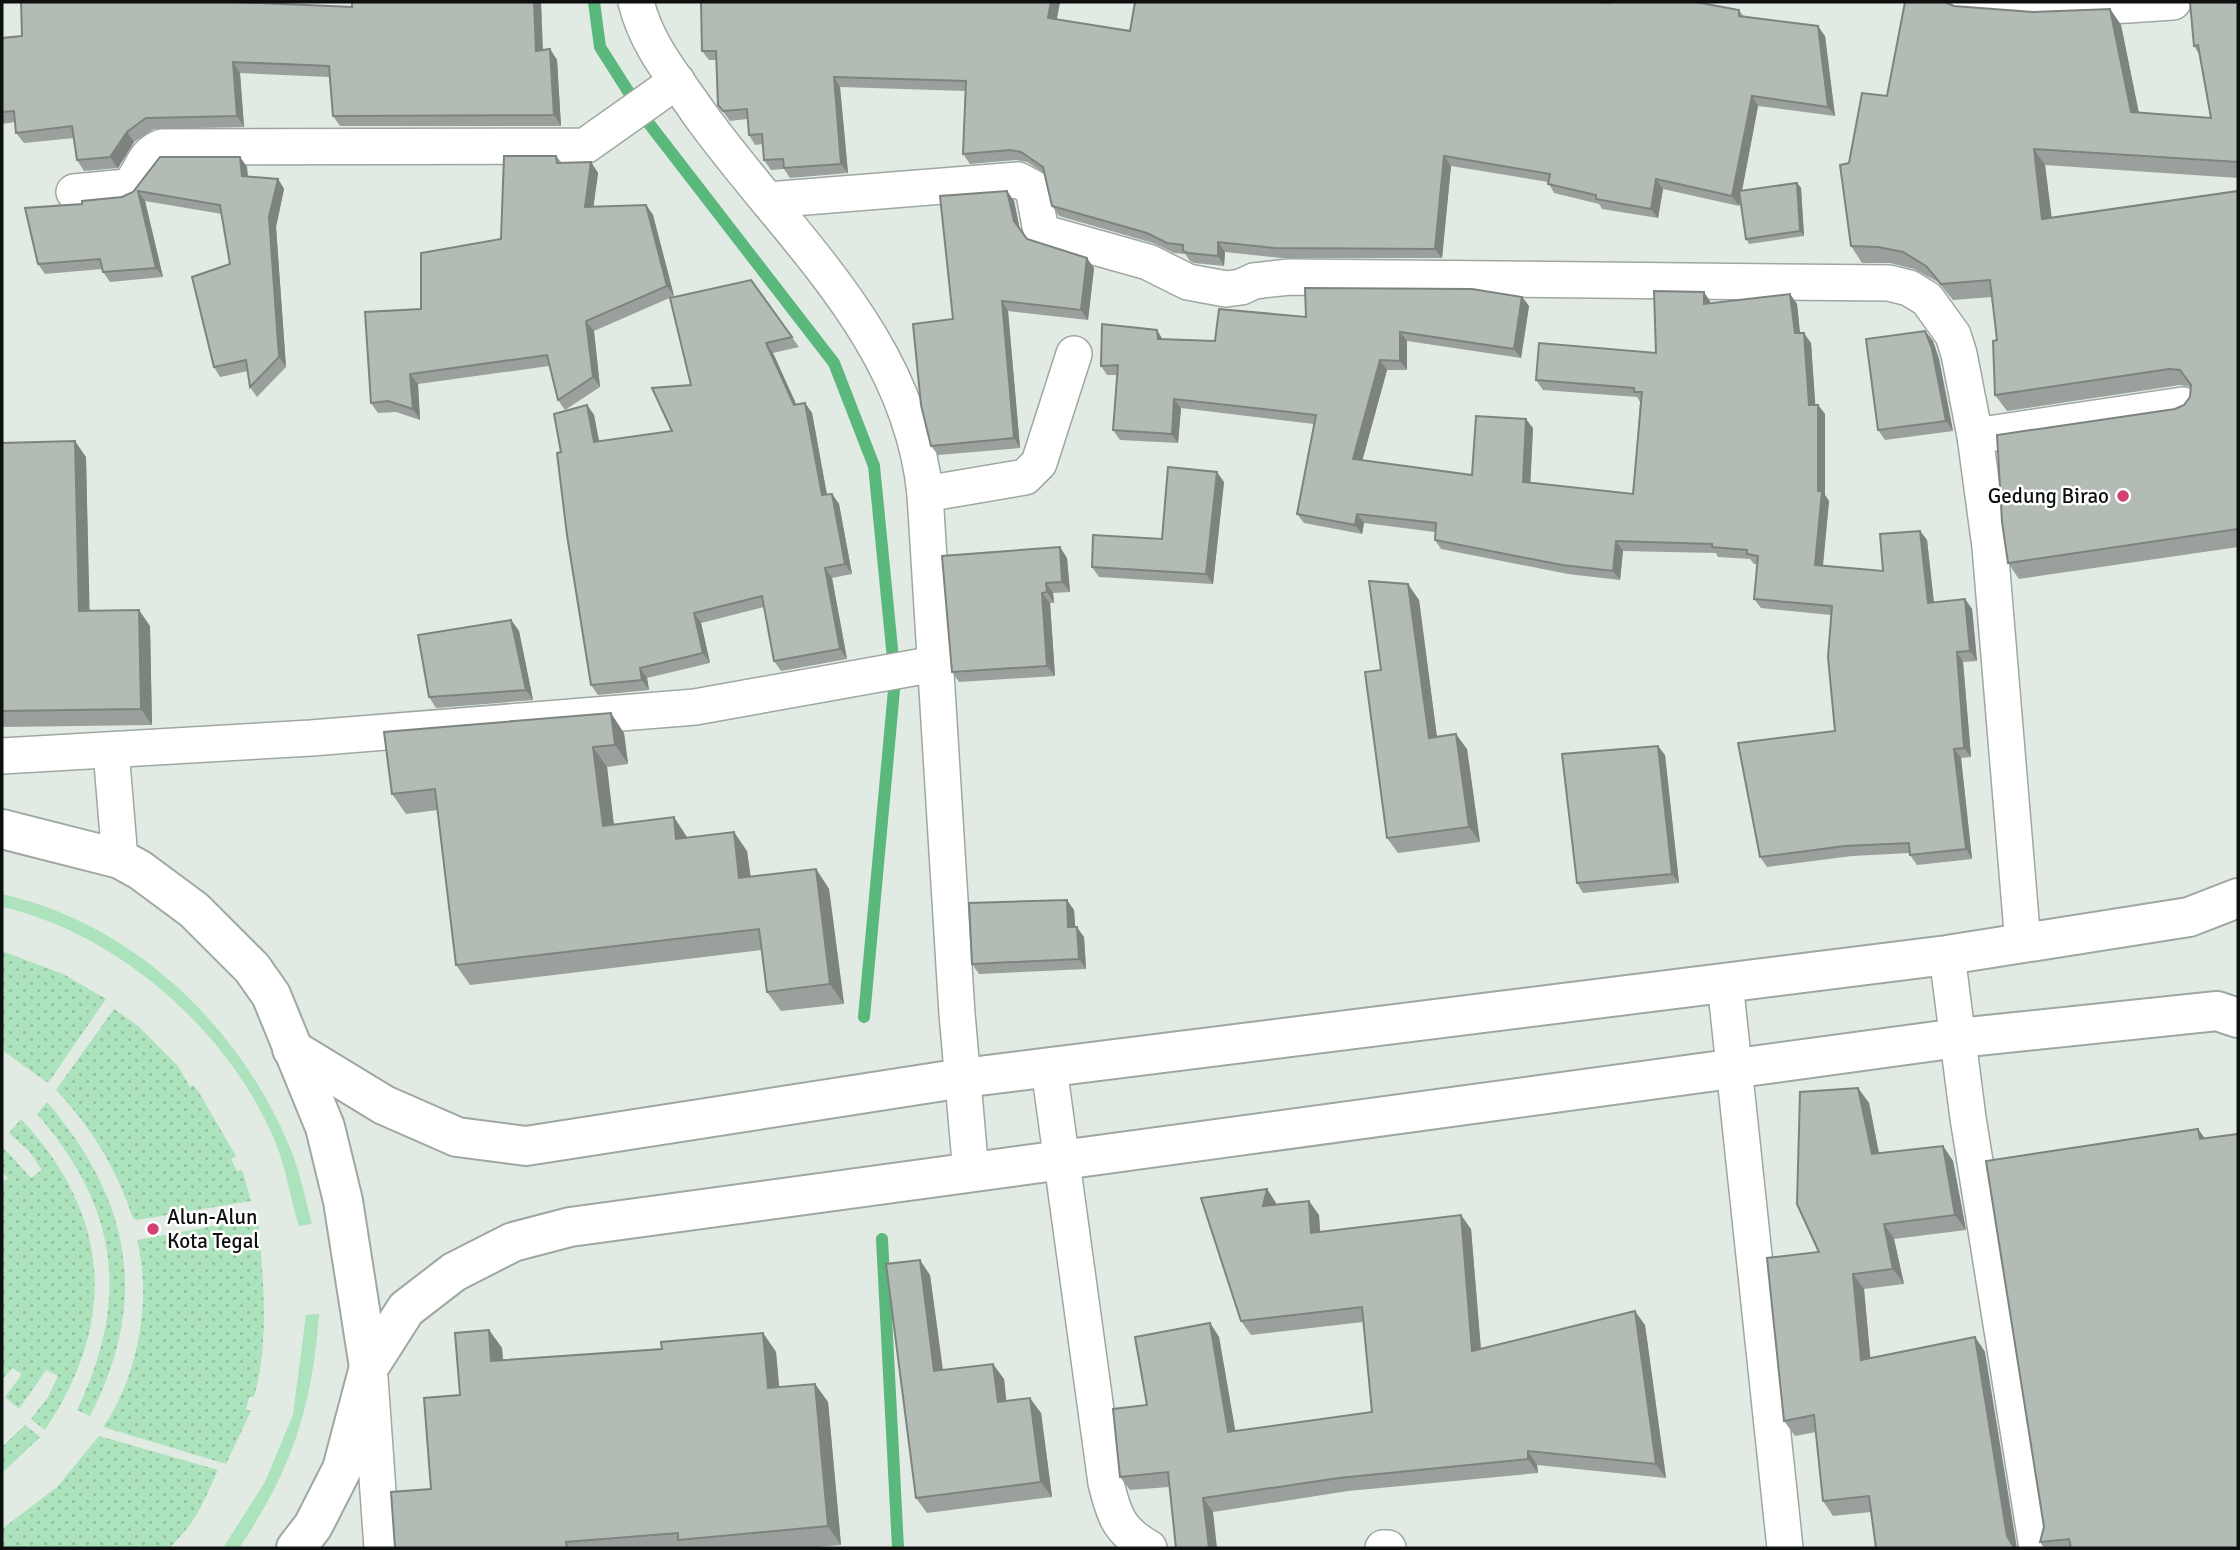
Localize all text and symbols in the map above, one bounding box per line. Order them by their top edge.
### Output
place label: Gedung Birao [1988,483,2109,509]
marker: Gedung Birao [2115,488,2131,504]
place label: Alun-Alun Kota Tegal [167,1204,260,1254]
marker: Alun-Alun Kota Tegal [145,1221,161,1237]

